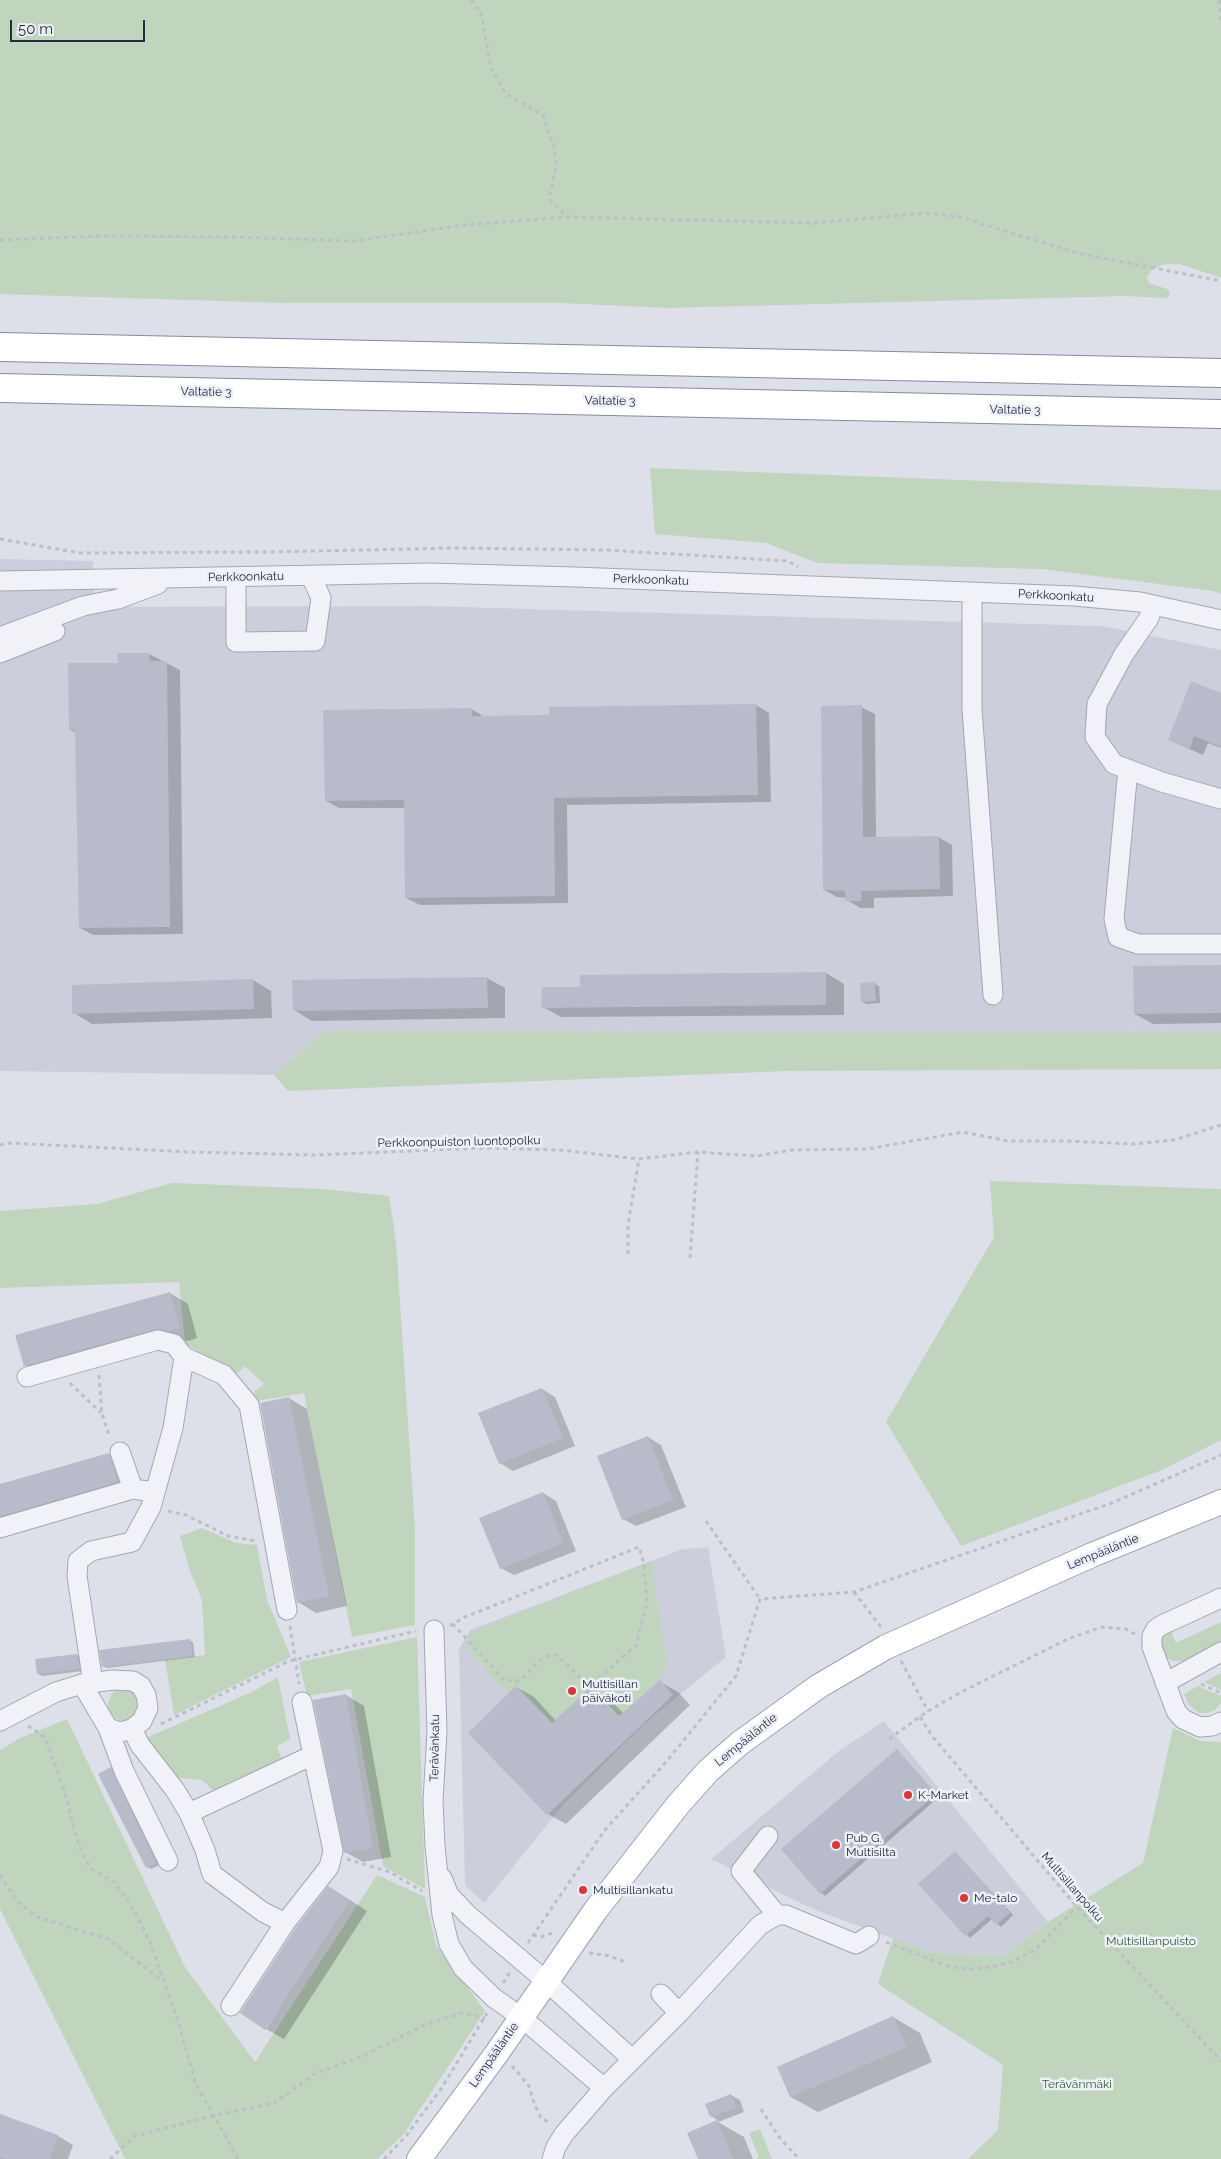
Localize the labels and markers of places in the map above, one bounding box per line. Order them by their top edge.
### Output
place label: Multisillan päiväkoti [582,1677,638,1705]
marker: Multisillan päiväkoti [566,1685,578,1697]
place label: K-Market [918,1788,969,1802]
marker: K-Market [902,1789,914,1801]
place label: Pub G. Multisilta [846,1831,896,1859]
marker: Pub G. Multisilta [830,1839,842,1851]
place label: Multisillankatu [593,1883,673,1897]
marker: Multisillankatu [577,1884,589,1896]
place label: Me-talo [974,1891,1017,1905]
marker: Me-talo [958,1892,970,1904]

